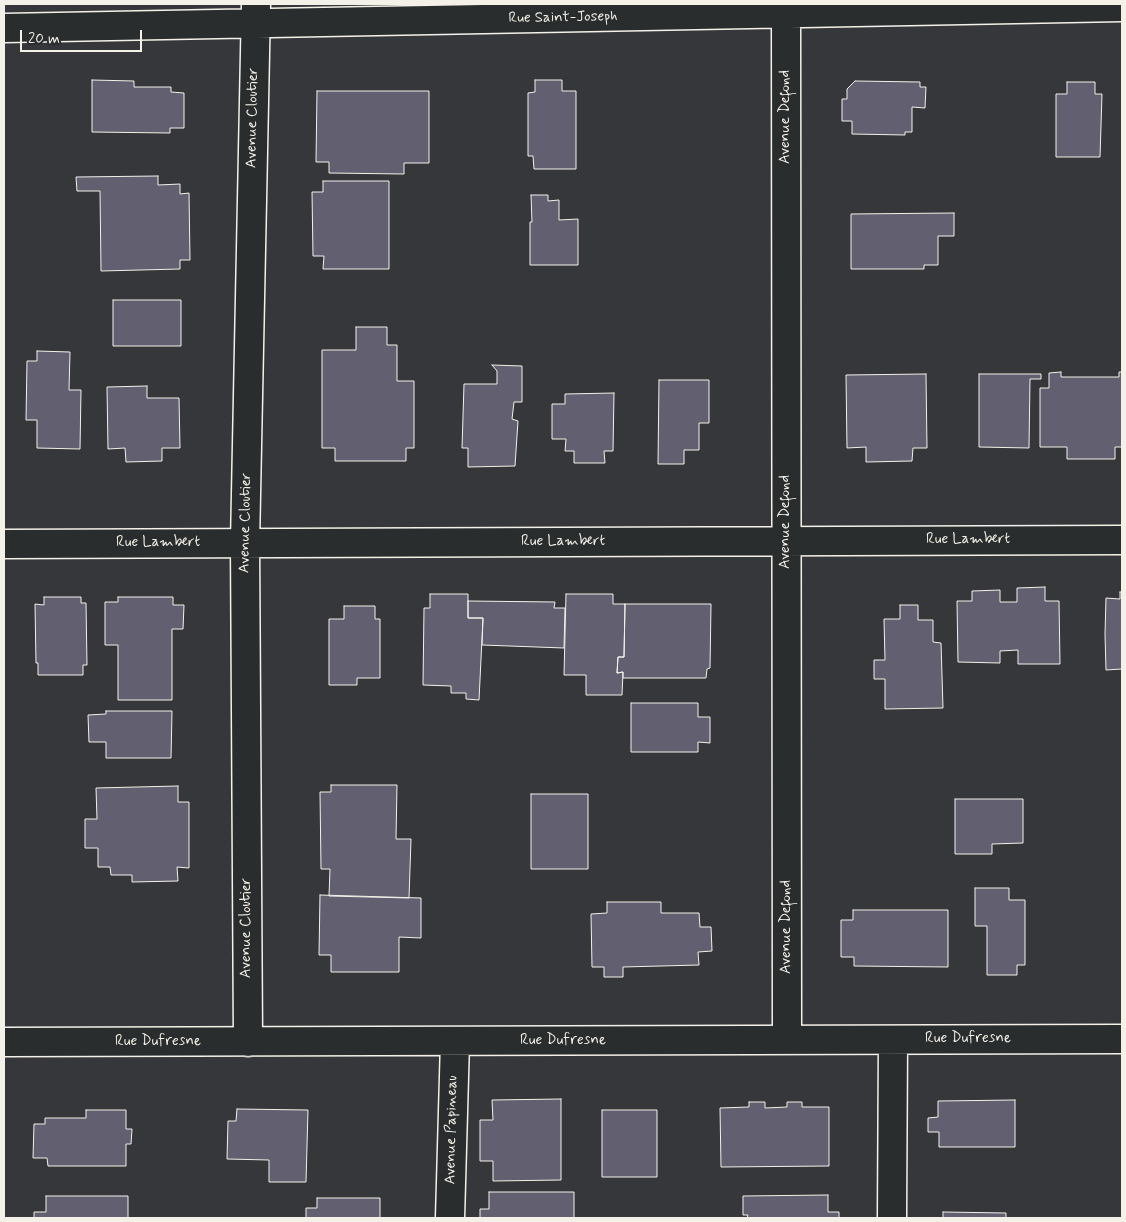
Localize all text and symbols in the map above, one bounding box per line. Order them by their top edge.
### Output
street label: Rue Saint-Joseph [508,8,618,28]
scale bar [22,20,145,52]
text: 20 m [28,29,60,49]
street label: Avenue Cloutier [243,68,263,168]
street label: Avenue Defond [777,70,795,164]
street label: Avenue Cloutier [236,473,256,573]
street label: Avenue Defond [777,475,795,569]
street label: Rue Lambert [926,531,1010,549]
street label: Rue Lambert [521,533,605,551]
street label: Rue Lambert [116,534,200,552]
street label: Avenue Cloutier [238,878,256,978]
street label: Avenue Defond [778,880,796,974]
street label: Rue Dufresne [925,1030,1011,1048]
street label: Rue Dufresne [520,1032,606,1050]
street label: Rue Dufresne [115,1033,201,1051]
street label: Avenue Papineau [442,1075,462,1185]

